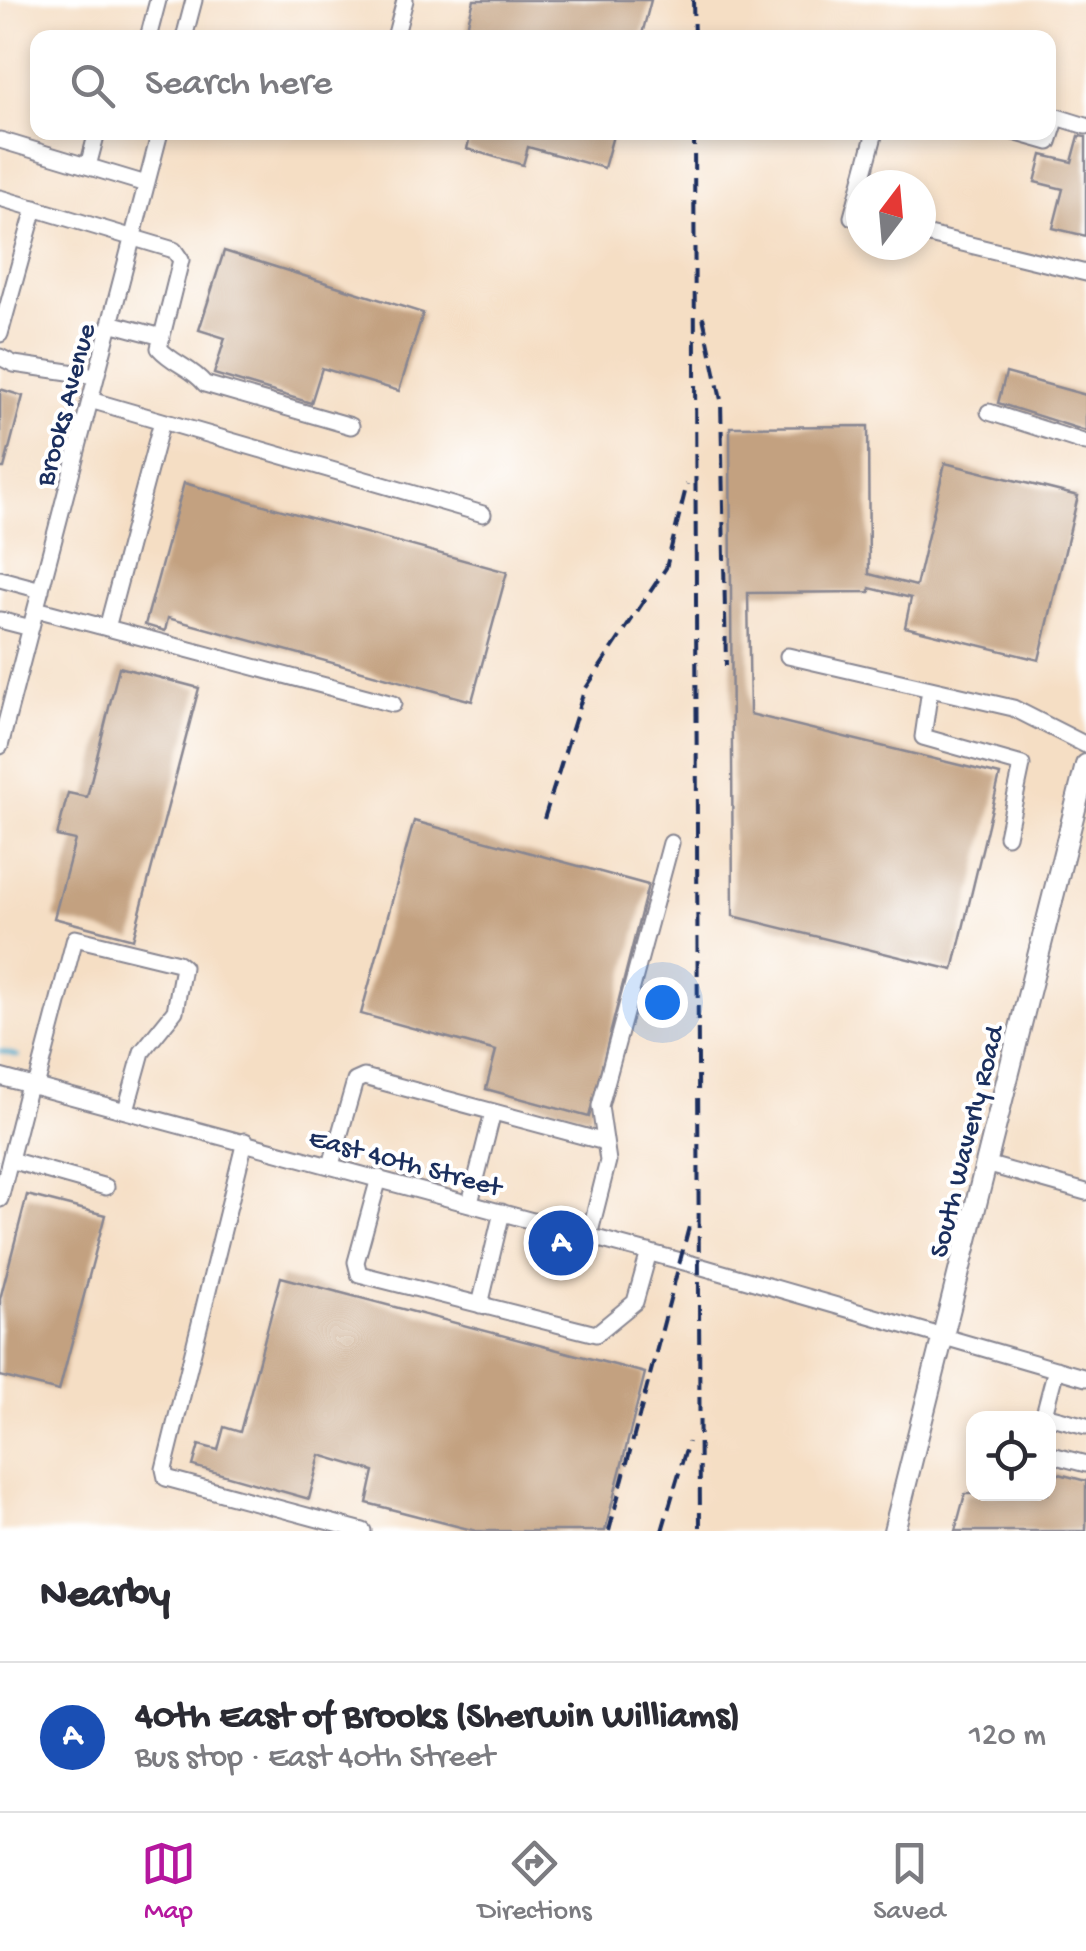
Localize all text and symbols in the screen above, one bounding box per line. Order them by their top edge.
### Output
search box [30,30,1056,140]
icon: search [65,58,120,113]
text: Search here [145,63,332,107]
north arrow [846,170,936,260]
street label: Brooks Avenue [30,320,105,491]
your location [637,977,688,1028]
street label: South Waverly Road [924,1020,1014,1261]
street label: East 40th Street [305,1123,507,1207]
pin: A [528,1206,594,1280]
map controls [966,1411,1056,1501]
button: locate [966,1411,1056,1501]
text: Nearby [40,1572,170,1621]
text: 40th East of Brooks (Sherwin Williams) [135,1696,740,1740]
text: A [63,1718,82,1756]
text: 120 m [969,1718,1046,1756]
text: Bus stop · East 40th Street [135,1740,495,1778]
tab: Map [141,1836,196,1929]
tab: Directions [478,1836,592,1929]
tab: Saved [873,1836,945,1929]

